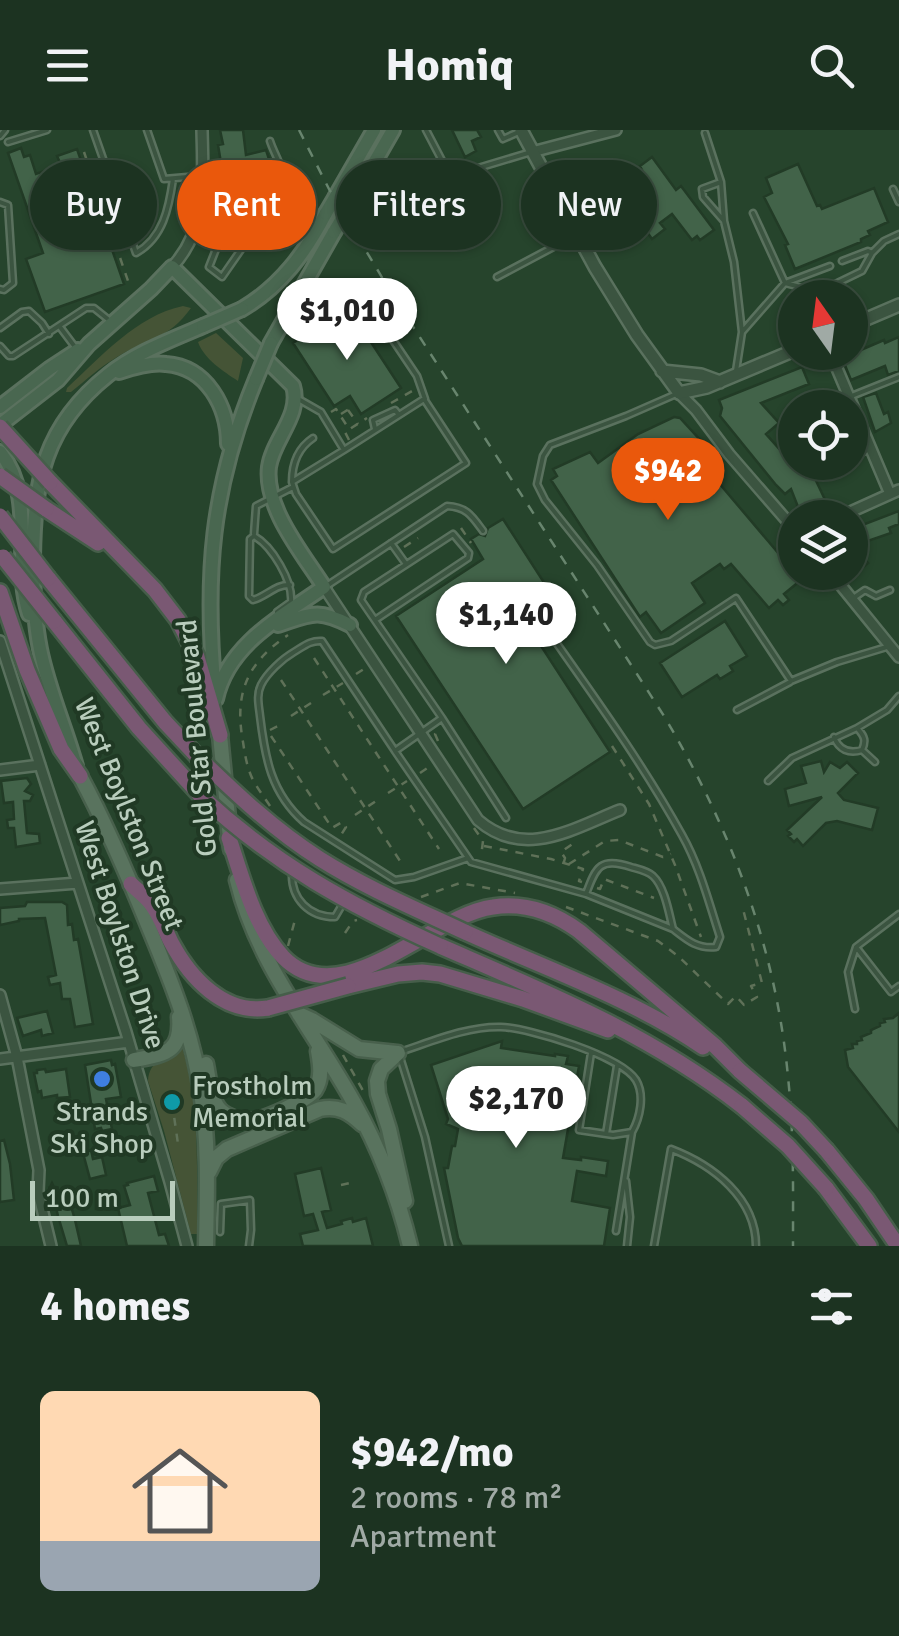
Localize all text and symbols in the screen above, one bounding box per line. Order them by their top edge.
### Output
icon: menu [40,38,95,93]
text: Homiq [385,38,514,93]
icon: search [804,38,859,93]
chip: Buy [30,160,157,250]
chip: Rent [177,160,316,250]
chip: Filters [336,160,501,250]
chip: New [521,160,657,250]
pin: $1,010 [266,278,428,363]
north arrow [778,280,868,370]
map controls [778,280,868,590]
text: $1,010 [299,291,395,330]
button: locate [778,390,868,480]
pin: $942 [609,438,727,523]
text: $942 [633,451,703,490]
button: layers [778,500,868,590]
pin: $1,140 [425,582,587,667]
text: $1,140 [458,595,554,634]
street label: Gold Star Boulevard [170,618,224,858]
street label: West Boylston Street [67,693,191,936]
street label: West Boylston Drive [67,817,173,1053]
pin: $2,170 [435,1066,597,1151]
marker: Strands Ski Shop [91,1068,113,1090]
place label: Frostholm Memorial [192,1069,313,1135]
text: $2,170 [468,1079,564,1118]
marker: Frostholm Memorial [161,1091,183,1113]
place label: Strands Ski Shop [50,1095,154,1161]
scale bar [30,1176,175,1220]
text: 100 m [45,1181,119,1215]
icon: filters [804,1279,859,1334]
text: 4 homes [40,1281,190,1332]
text: $942/mo [350,1427,514,1478]
icon: home [120,1431,240,1551]
text: 2 rooms · 78 m² [350,1478,563,1517]
text: Apartment [350,1517,497,1556]

